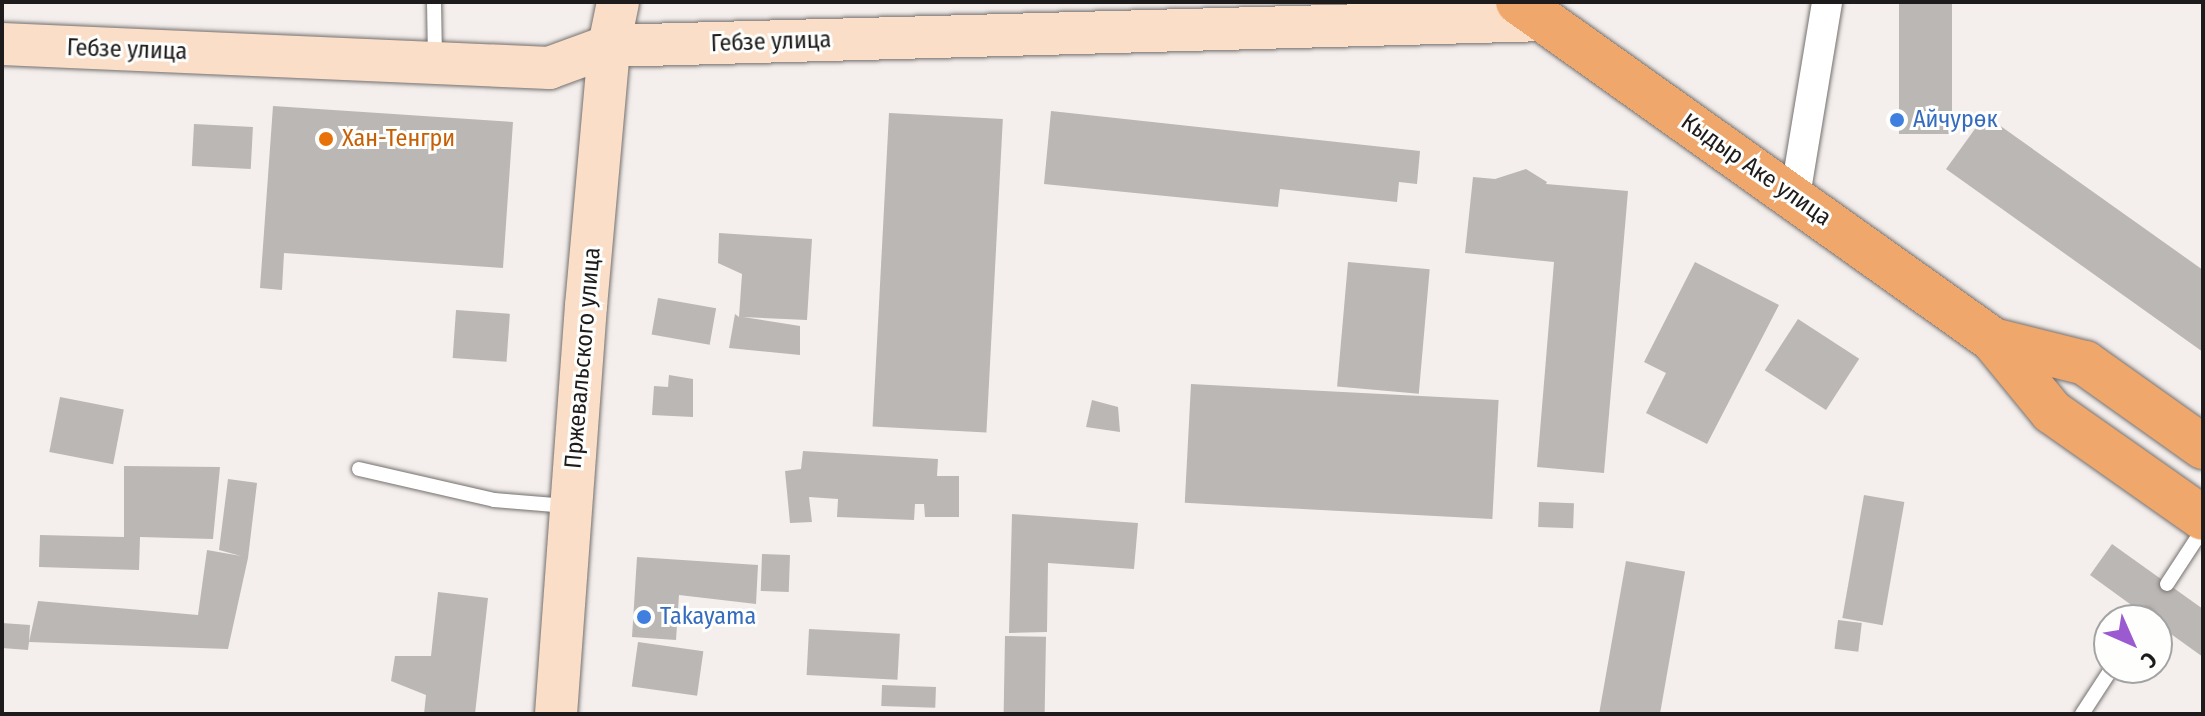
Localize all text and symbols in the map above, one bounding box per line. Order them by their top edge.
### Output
street label: Гебзе улица [710,26,832,58]
street label: Гебзе улица [66,34,188,66]
place label: Айчурөк [1913,106,1998,134]
street label: Кыдыр Аке улица [1675,108,1837,232]
marker: Айчурөк [1888,111,1906,129]
place label: Хан-Тенгри [342,125,455,153]
marker: Хан-Тенгри [317,130,335,148]
street label: Пржевальского улица [559,246,607,470]
place label: Takayama [660,603,756,631]
north arrow [2093,604,2173,684]
marker: Takayama [635,608,653,626]
text: С [2135,646,2163,674]

